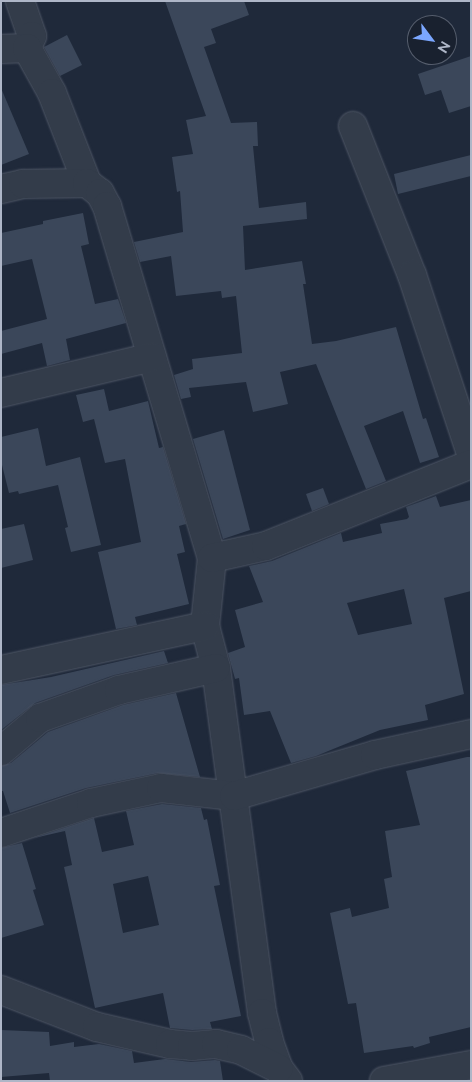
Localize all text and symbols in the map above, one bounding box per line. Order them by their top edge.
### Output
north arrow [407,15,457,65]
text: N [434,39,454,56]

